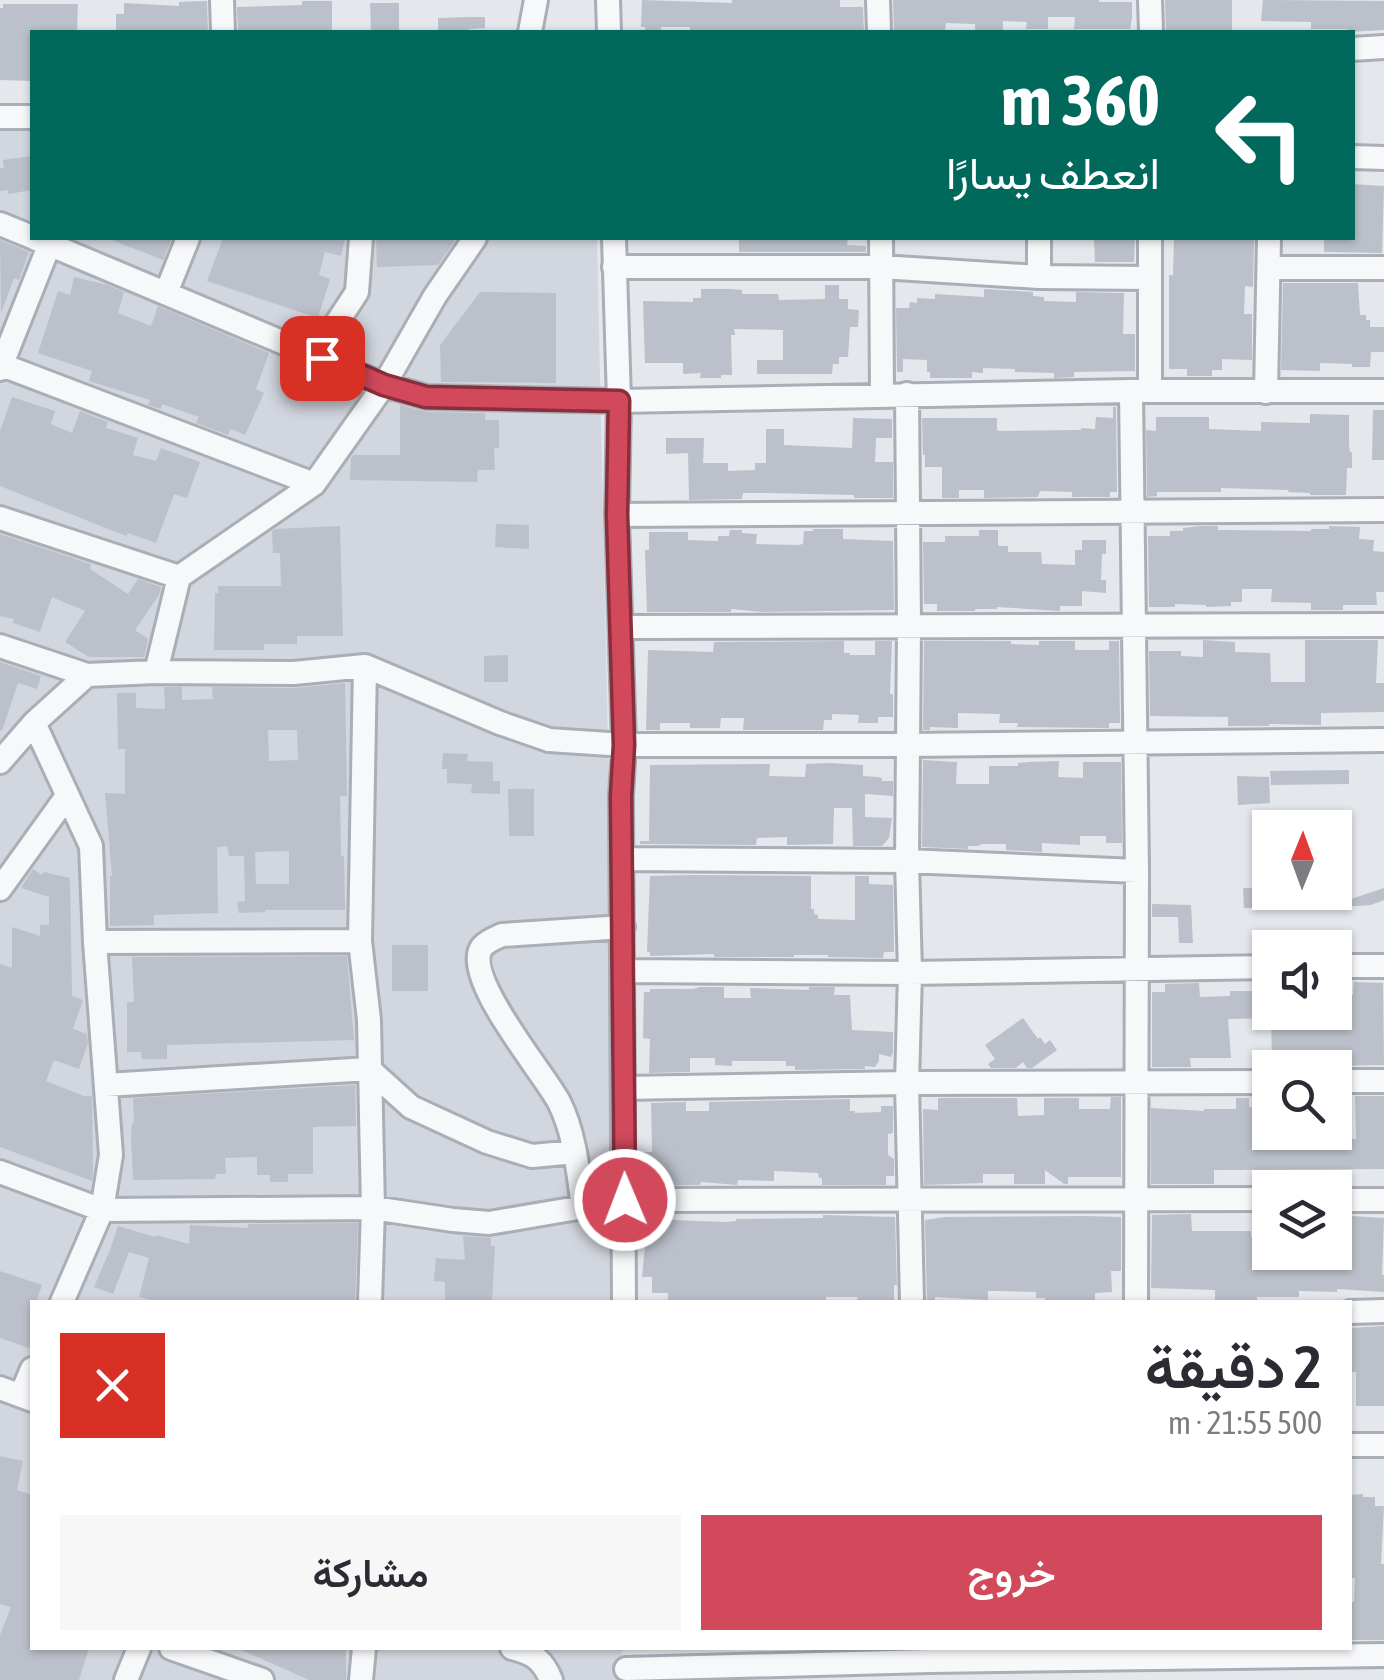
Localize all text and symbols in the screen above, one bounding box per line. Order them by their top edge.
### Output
text: 360 m [1001,60,1160,140]
icon: left [1195,70,1325,200]
text: انعطف يسارًا [946,147,1160,199]
pin [280,316,365,401]
icon: arrive [295,331,350,386]
north arrow [1252,810,1352,910]
map controls [1252,810,1352,1270]
button: sound [1252,930,1352,1030]
button: search [1252,1050,1352,1150]
position arrow [573,1148,677,1252]
button: layers [1252,1170,1352,1270]
text: 2 دقيقة [1145,1332,1322,1401]
button: close [60,1333,165,1438]
text: 500 m · 21:55 [1168,1404,1322,1441]
button: مشاركة [60,1515,681,1630]
button: خروج [701,1515,1322,1630]

